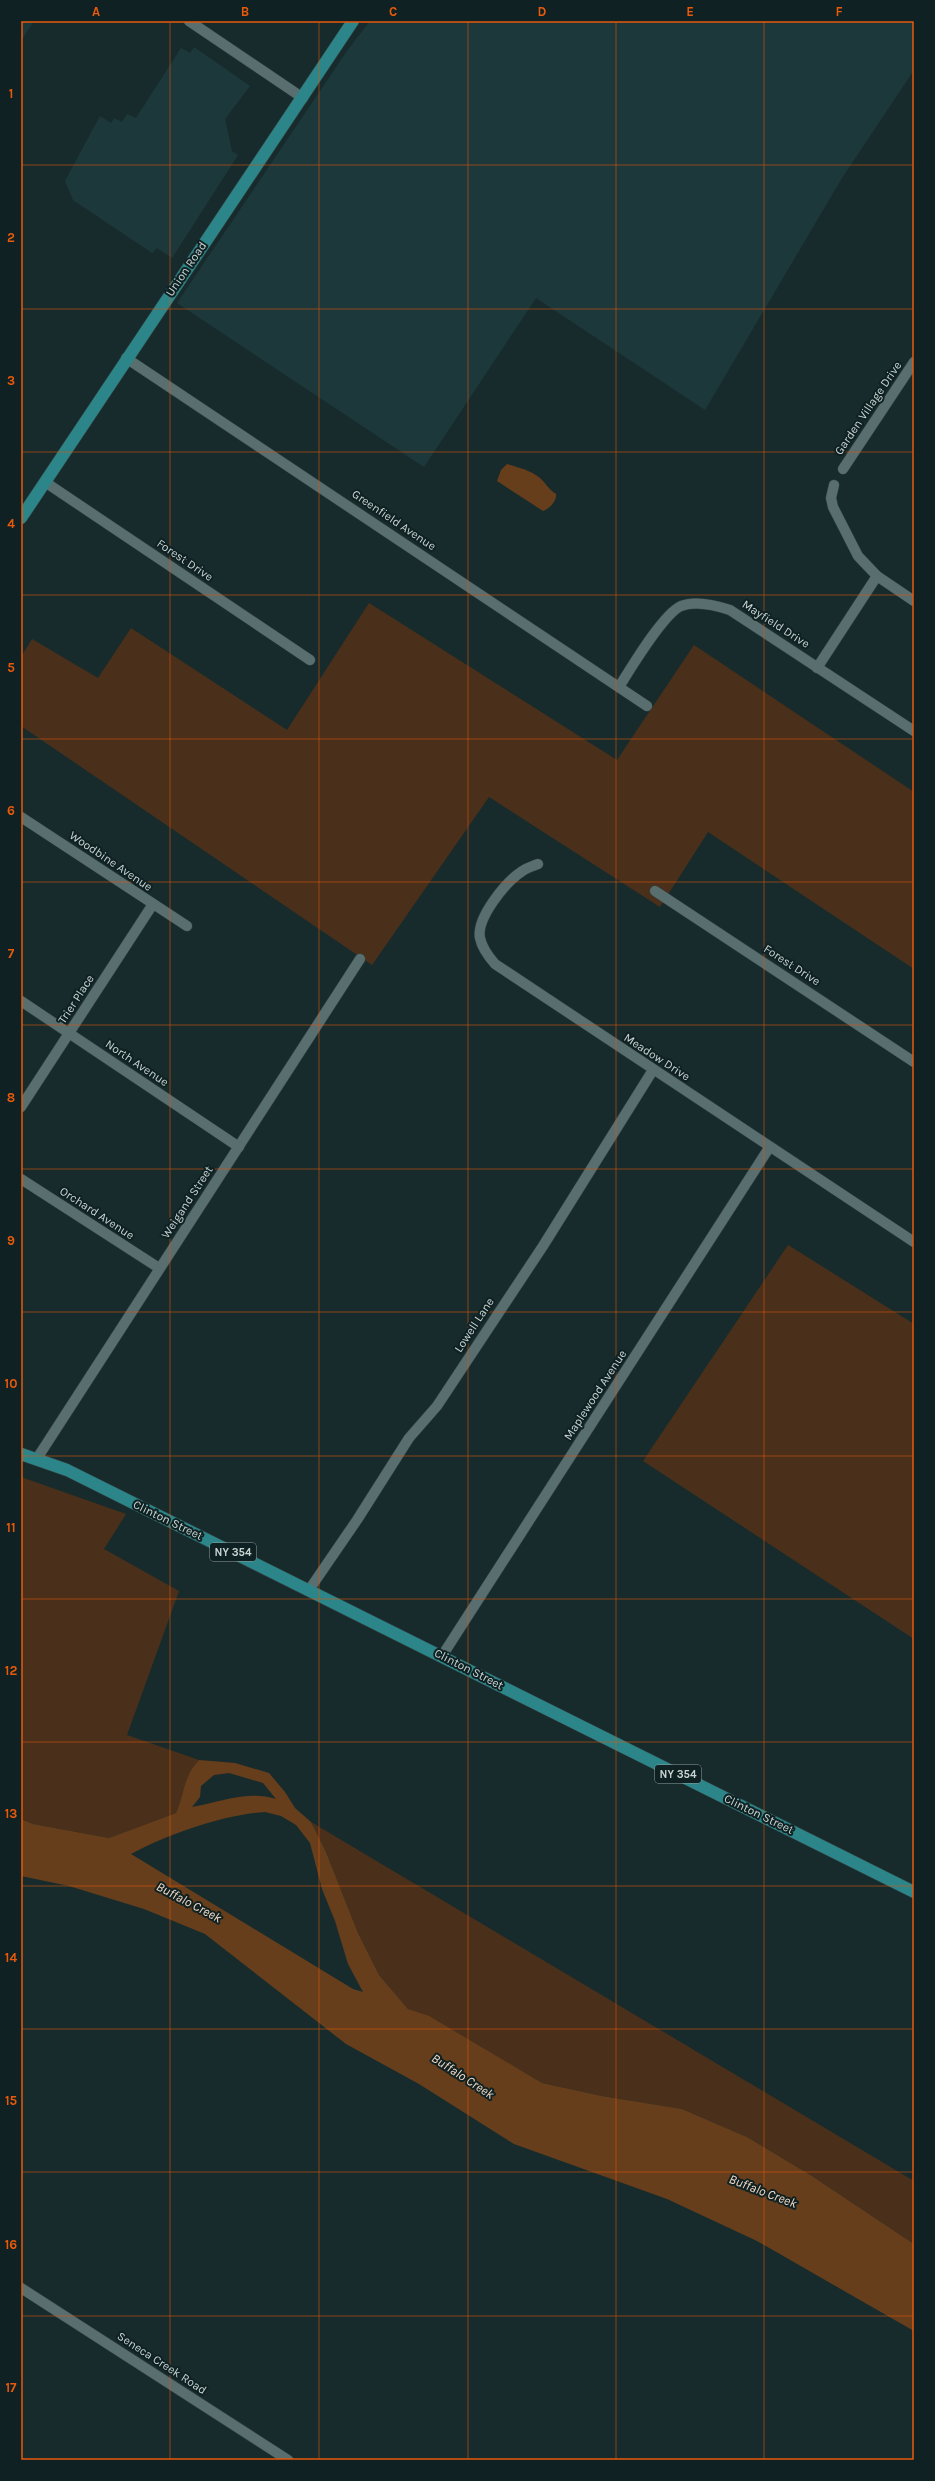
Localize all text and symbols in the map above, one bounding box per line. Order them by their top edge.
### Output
text: A [92,4,100,19]
text: B [241,4,249,19]
text: C [389,4,397,19]
text: D [538,4,547,19]
text: E [686,4,694,19]
text: F [835,4,843,19]
text: 1 [9,86,13,101]
text: 2 [7,230,15,245]
street label: Union Road [163,239,209,299]
street label: Garden Village Drive [832,359,904,457]
text: 3 [7,373,15,388]
street label: Greenfield Avenue [349,487,439,553]
text: 4 [7,516,15,531]
street label: Forest Drive [154,536,216,584]
street label: Mayfield Drive [740,597,812,651]
text: 5 [7,660,15,675]
text: 6 [7,803,15,818]
street label: Woodbine Avenue [67,828,155,894]
street label: Forest Drive [761,942,823,988]
text: 7 [8,946,15,961]
street label: Trier Place [55,972,97,1026]
street label: Meadow Drive [621,1030,693,1084]
street label: North Avenue [103,1037,171,1089]
text: 8 [7,1090,15,1105]
street label: Weigand Street [158,1163,216,1241]
street label: Orchard Avenue [57,1184,137,1242]
text: 9 [7,1233,15,1248]
street label: Lowell Lane [451,1295,497,1355]
street label: Maplewood Avenue [561,1347,629,1443]
text: 10 [5,1376,17,1391]
street label: Clinton Street [131,1497,205,1543]
text: 11 [6,1520,16,1535]
road number: NY 354 [210,1543,256,1561]
street label: Clinton Street [432,1646,506,1693]
text: 12 [5,1663,17,1678]
road number: NY 354 [655,1765,701,1783]
street label: Clinton Street [722,1791,796,1837]
text: 13 [5,1806,17,1821]
water label: Buffalo Creek [154,1879,225,1926]
text: 14 [5,1950,17,1965]
water label: Buffalo Creek [429,2050,497,2102]
text: 15 [5,2093,18,2108]
water label: Buffalo Creek [727,2171,800,2211]
text: 16 [5,2237,17,2252]
street label: Seneca Creek Road [115,2329,209,2397]
text: 17 [5,2380,17,2395]

